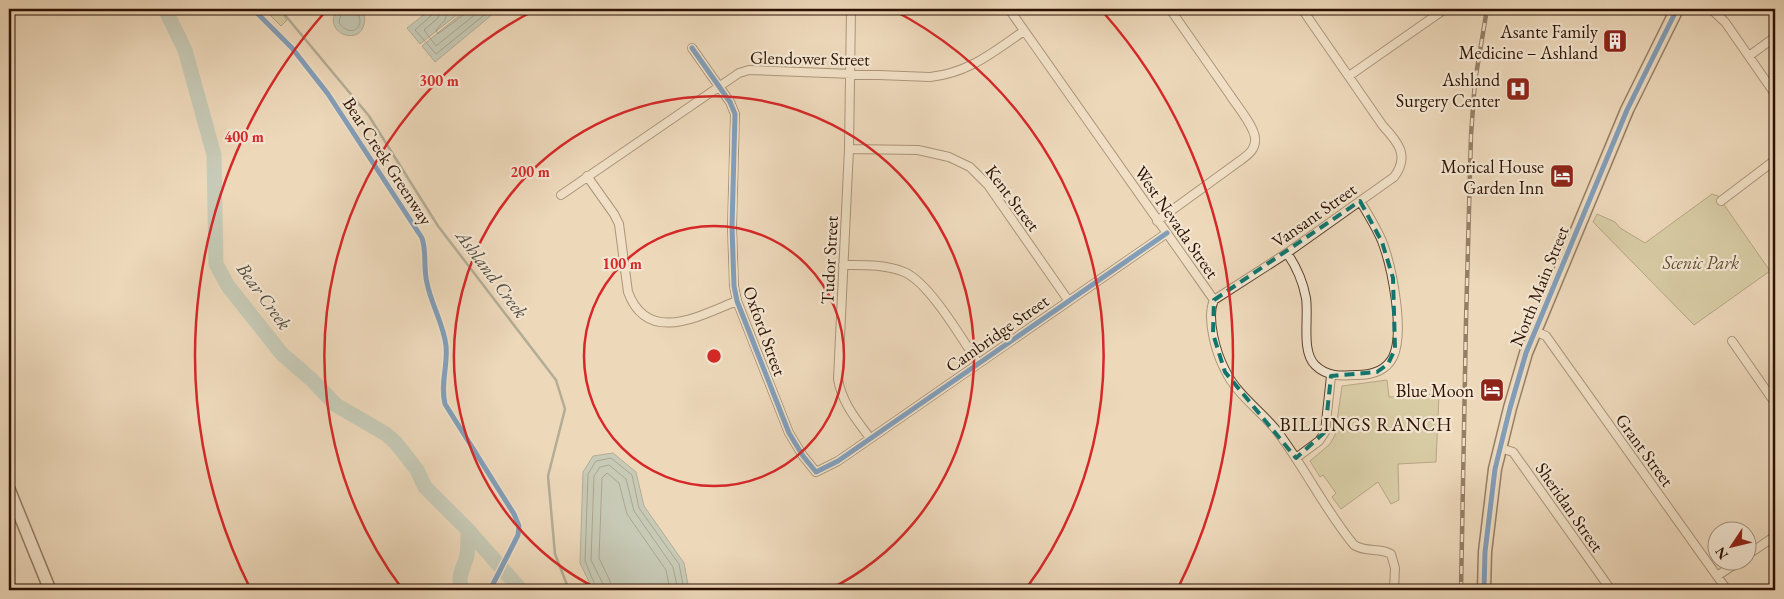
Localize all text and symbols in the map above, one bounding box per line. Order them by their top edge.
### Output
place label: Asante Family Medicine – Ashland [1459,20,1599,64]
building icon: Asante Family Medicine – Ashland [1602,28,1628,54]
street label: Glendower Street [750,45,870,71]
place label: Ashland Surgery Center [1396,68,1501,112]
text: 300 m [419,71,459,90]
hospital icon: Ashland Surgery Center [1505,76,1531,102]
street label: Bear Creek Greenway [338,93,438,229]
text: 400 m [224,127,264,146]
place label: Morical House Garden Inn [1441,155,1544,199]
street label: Kent Street [980,160,1046,236]
street label: West Nevada Street [1130,161,1225,283]
text: 200 m [510,162,550,181]
hotel icon: Morical House Garden Inn [1549,163,1575,189]
street label: Vansant Street [1267,177,1361,253]
street label: Tudor Street [815,215,843,305]
street label: North Main Street [1504,222,1574,350]
water label: Ashland Creek [449,223,534,324]
park label: Scenic Park [1662,251,1739,274]
text: 100 m [602,254,642,273]
water label: Bear Creek [230,256,297,335]
street label: Oxford Street [738,283,792,379]
street label: Cambridge Street [941,289,1053,377]
centre of rings [705,347,723,365]
hotel icon: Blue Moon [1479,377,1505,403]
place label: Blue Moon [1396,379,1474,402]
street label: Grant Street [1611,409,1679,491]
district label: BILLINGS RANCH [1279,412,1453,437]
street label: Sheridan Street [1531,458,1609,556]
north arrow [1706,522,1756,572]
text: N [1710,543,1732,563]

